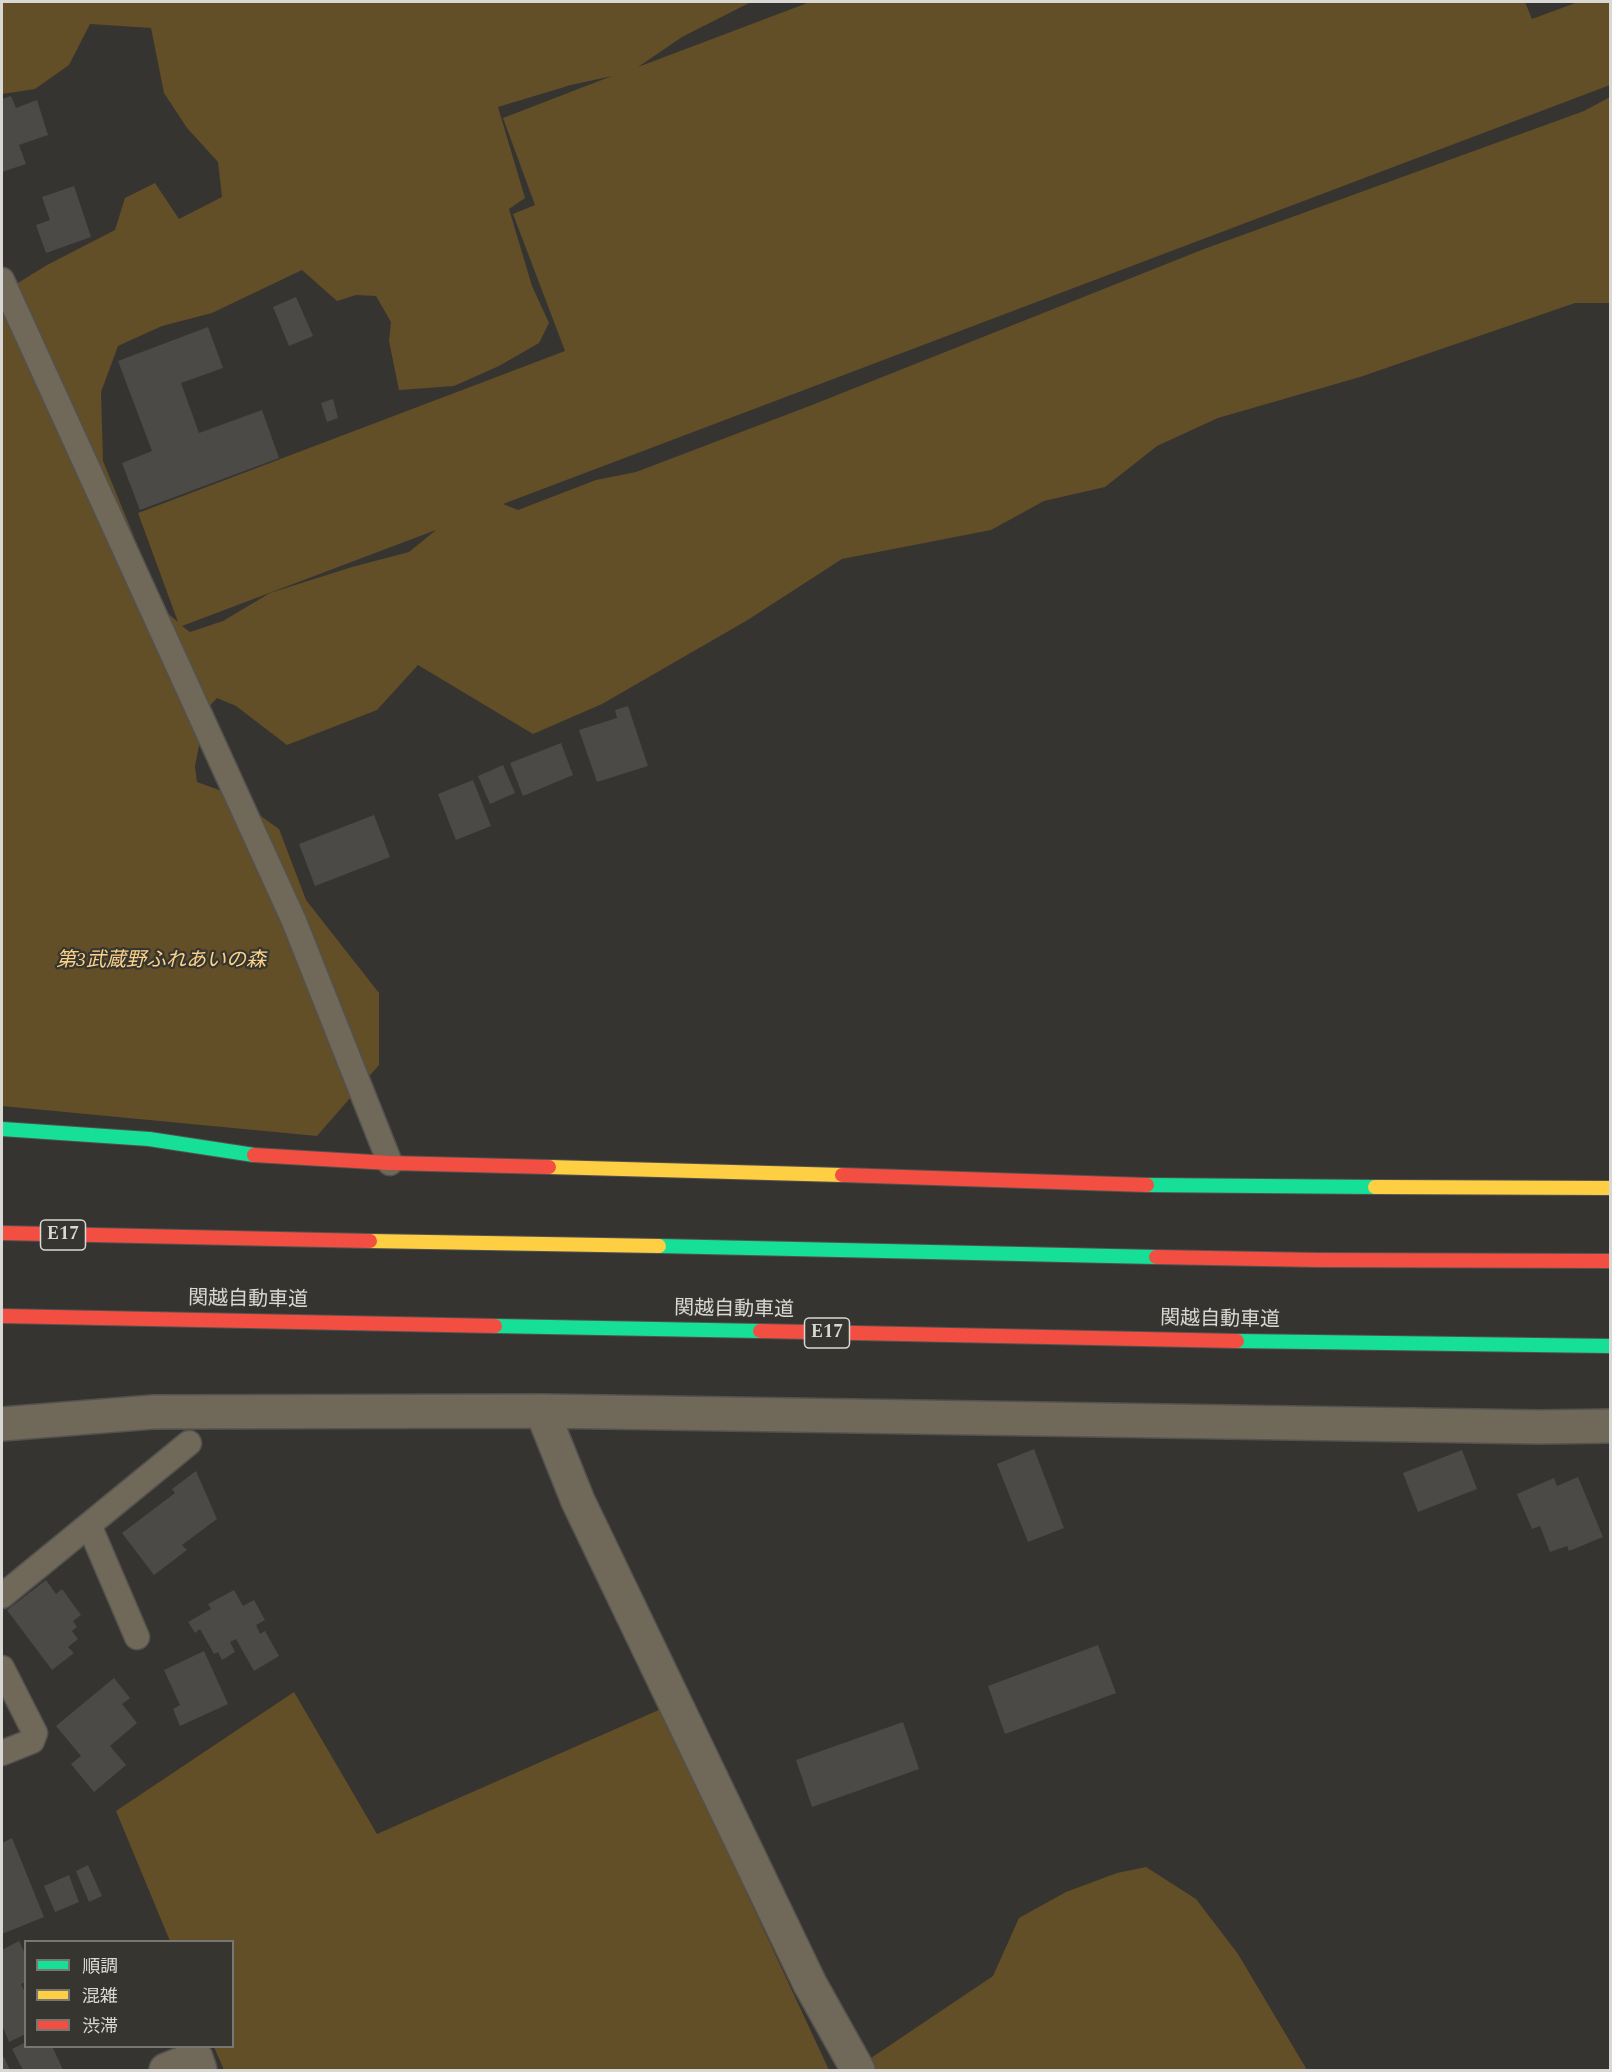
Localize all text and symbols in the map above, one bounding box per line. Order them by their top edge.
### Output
park label: 第3武蔵野ふれあいの森 [56,950,266,974]
road number: E17 [40,1220,86,1250]
street label: 関越自動車道 [188,1288,308,1314]
street label: 関越自動車道 [674,1298,794,1324]
street label: 関越自動車道 [1160,1308,1280,1334]
road number: E17 [804,1318,850,1348]
legend [24,1940,234,2048]
text: 順調 [82,1953,118,1980]
text: 混雑 [82,1983,118,2010]
text: 渋滞 [82,2013,118,2040]

